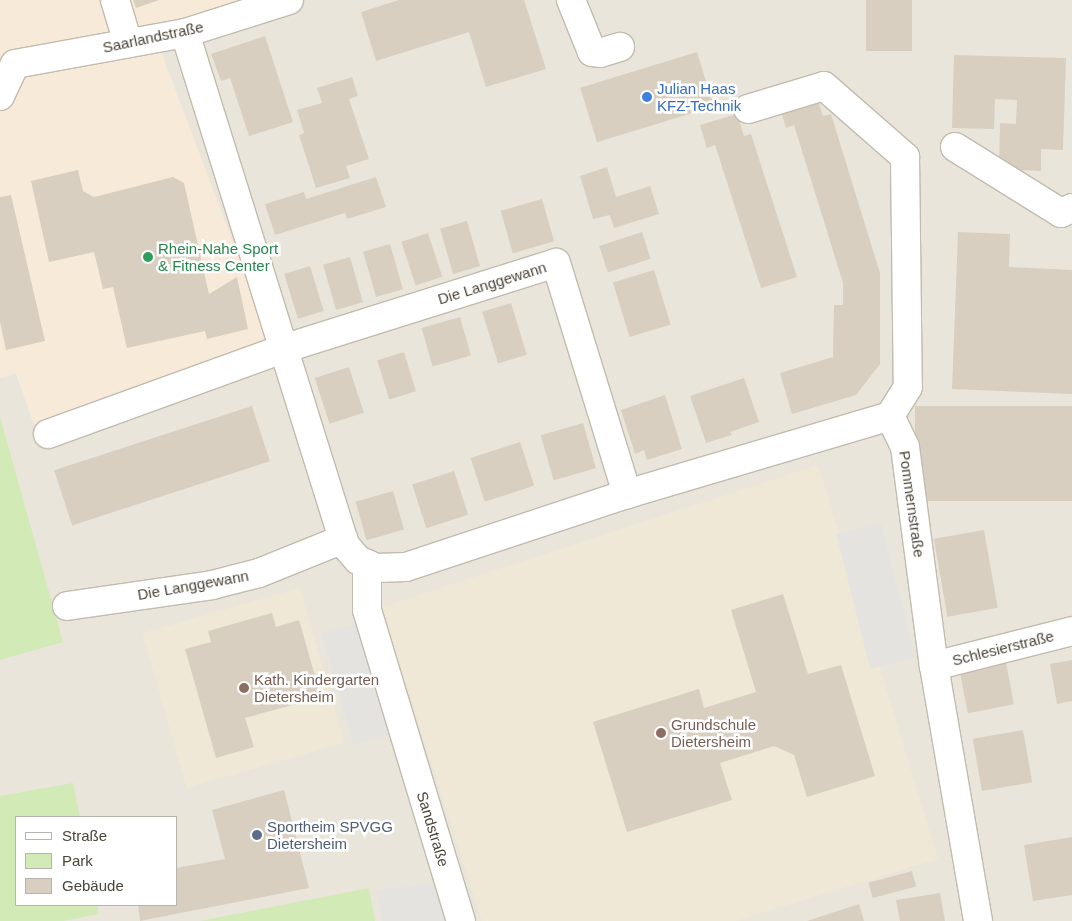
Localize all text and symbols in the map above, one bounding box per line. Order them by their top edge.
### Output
street label: Saarlandstraße [101,18,205,56]
place label: Julian Haas KFZ-Technik [657,79,741,114]
marker: Julian Haas KFZ-Technik [641,91,653,103]
place label: Rhein-Nahe Sport & Fitness Center [158,239,278,274]
marker: Rhein-Nahe Sport & Fitness Center [142,251,154,263]
street label: Die Langgewann [436,258,548,308]
street label: Pommernstraße [896,450,928,558]
street label: Die Langgewann [136,566,250,604]
street label: Schlesierstraße [950,627,1056,669]
place label: Kath. Kindergarten Dietersheim [254,670,379,705]
marker: Kath. Kindergarten Dietersheim [238,682,250,694]
place label: Grundschule Dietersheim [671,715,756,750]
marker: Grundschule Dietersheim [655,727,667,739]
street label: Sandstraße [413,789,453,869]
legend [15,816,178,906]
place label: Sportheim SPVGG Dietersheim [267,817,393,852]
text: Straße [62,827,107,844]
marker: Sportheim SPVGG Dietersheim [251,829,263,841]
text: Park [62,852,93,869]
text: Gebäude [62,877,124,894]

